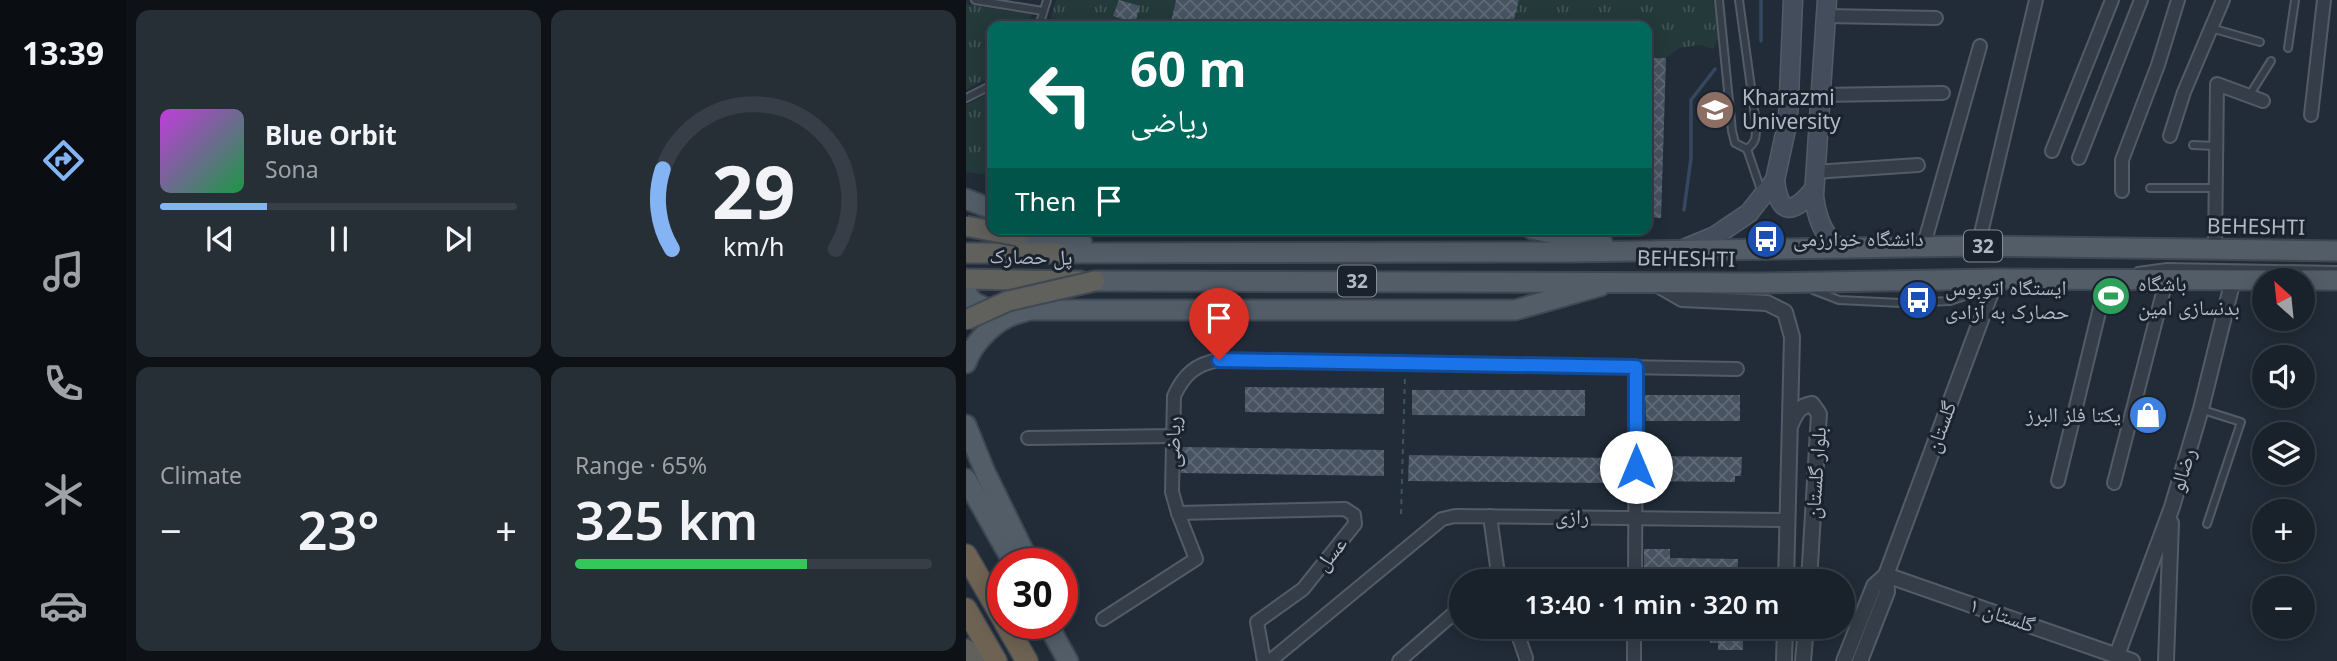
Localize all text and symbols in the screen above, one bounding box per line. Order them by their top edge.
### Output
text: 13:39 [22,31,104,74]
text: 60 m [1130,35,1247,101]
icon: left [1015,49,1106,140]
place label: Kharazmi University [1742,83,1841,135]
school or university icon: Kharazmi University [1694,89,1736,131]
text: ریاضی [1130,98,1209,141]
text: Blue Orbit [265,117,397,153]
icon: directions [39,136,88,185]
text: 29 [712,142,795,241]
text: Sona [265,153,319,185]
icon: arrive [1090,182,1128,220]
text: Then [1015,183,1076,219]
street label: BEHESHTI [2207,211,2305,241]
bus stop icon: دانشگاه خوارزمی [1745,218,1787,260]
icon: previous [201,220,239,258]
icon: pause [320,220,358,258]
icon: next [439,220,477,258]
place label: دانشگاه خوارزمی [1793,224,1924,252]
text: km/h [723,229,784,263]
road number: 32 [1964,230,2002,262]
street label: پل حصارک [989,241,1073,271]
street label: BEHESHTI [1637,243,1735,273]
icon: music [39,247,88,296]
road number: 32 [1338,266,1376,296]
north arrow [2252,268,2315,331]
map controls [2252,268,2315,639]
place label: باشگاه بدنسازی امین [2138,269,2240,321]
place label: ایستگاه اتوبوس حصارک به آزادی [1945,273,2069,325]
sports icon: باشگاه بدنسازی امین [2090,275,2132,317]
bus stop icon: ایستگاه اتوبوس حصارک به آزادی [1897,279,1939,321]
pin [1189,288,1249,360]
icon: arrive [1200,299,1238,337]
button: sound [2252,345,2315,408]
icon: phone [39,359,88,408]
shop icon: یکتا فلز البرز [2127,394,2169,436]
street label: گلستان [1918,397,1962,456]
place label: یکتا فلز البرز [2025,400,2121,428]
street label: ریاضی [1158,416,1186,468]
button: layers [2252,422,2315,485]
street label: بلوار گلستان [1798,426,1832,520]
position arrow [1599,430,1673,504]
street label: رضالو [2162,444,2202,495]
text: Range · 65% [575,449,707,481]
text: Climate [160,459,242,491]
icon: climate [39,470,88,519]
text: 325 km [575,484,758,555]
text: 23° [298,494,379,565]
button: + [2252,499,2315,562]
street label: رازی [1555,502,1589,530]
text: − [160,504,182,556]
text: + [495,504,517,556]
street label: عسل [1308,530,1353,577]
speed limit sign: 30 [987,548,1078,639]
button: − [2252,576,2315,639]
icon: car [39,581,88,630]
text: 13:40 · 1 min · 320 m [1525,586,1779,622]
street label: گلستان ۱ [1966,590,2039,638]

